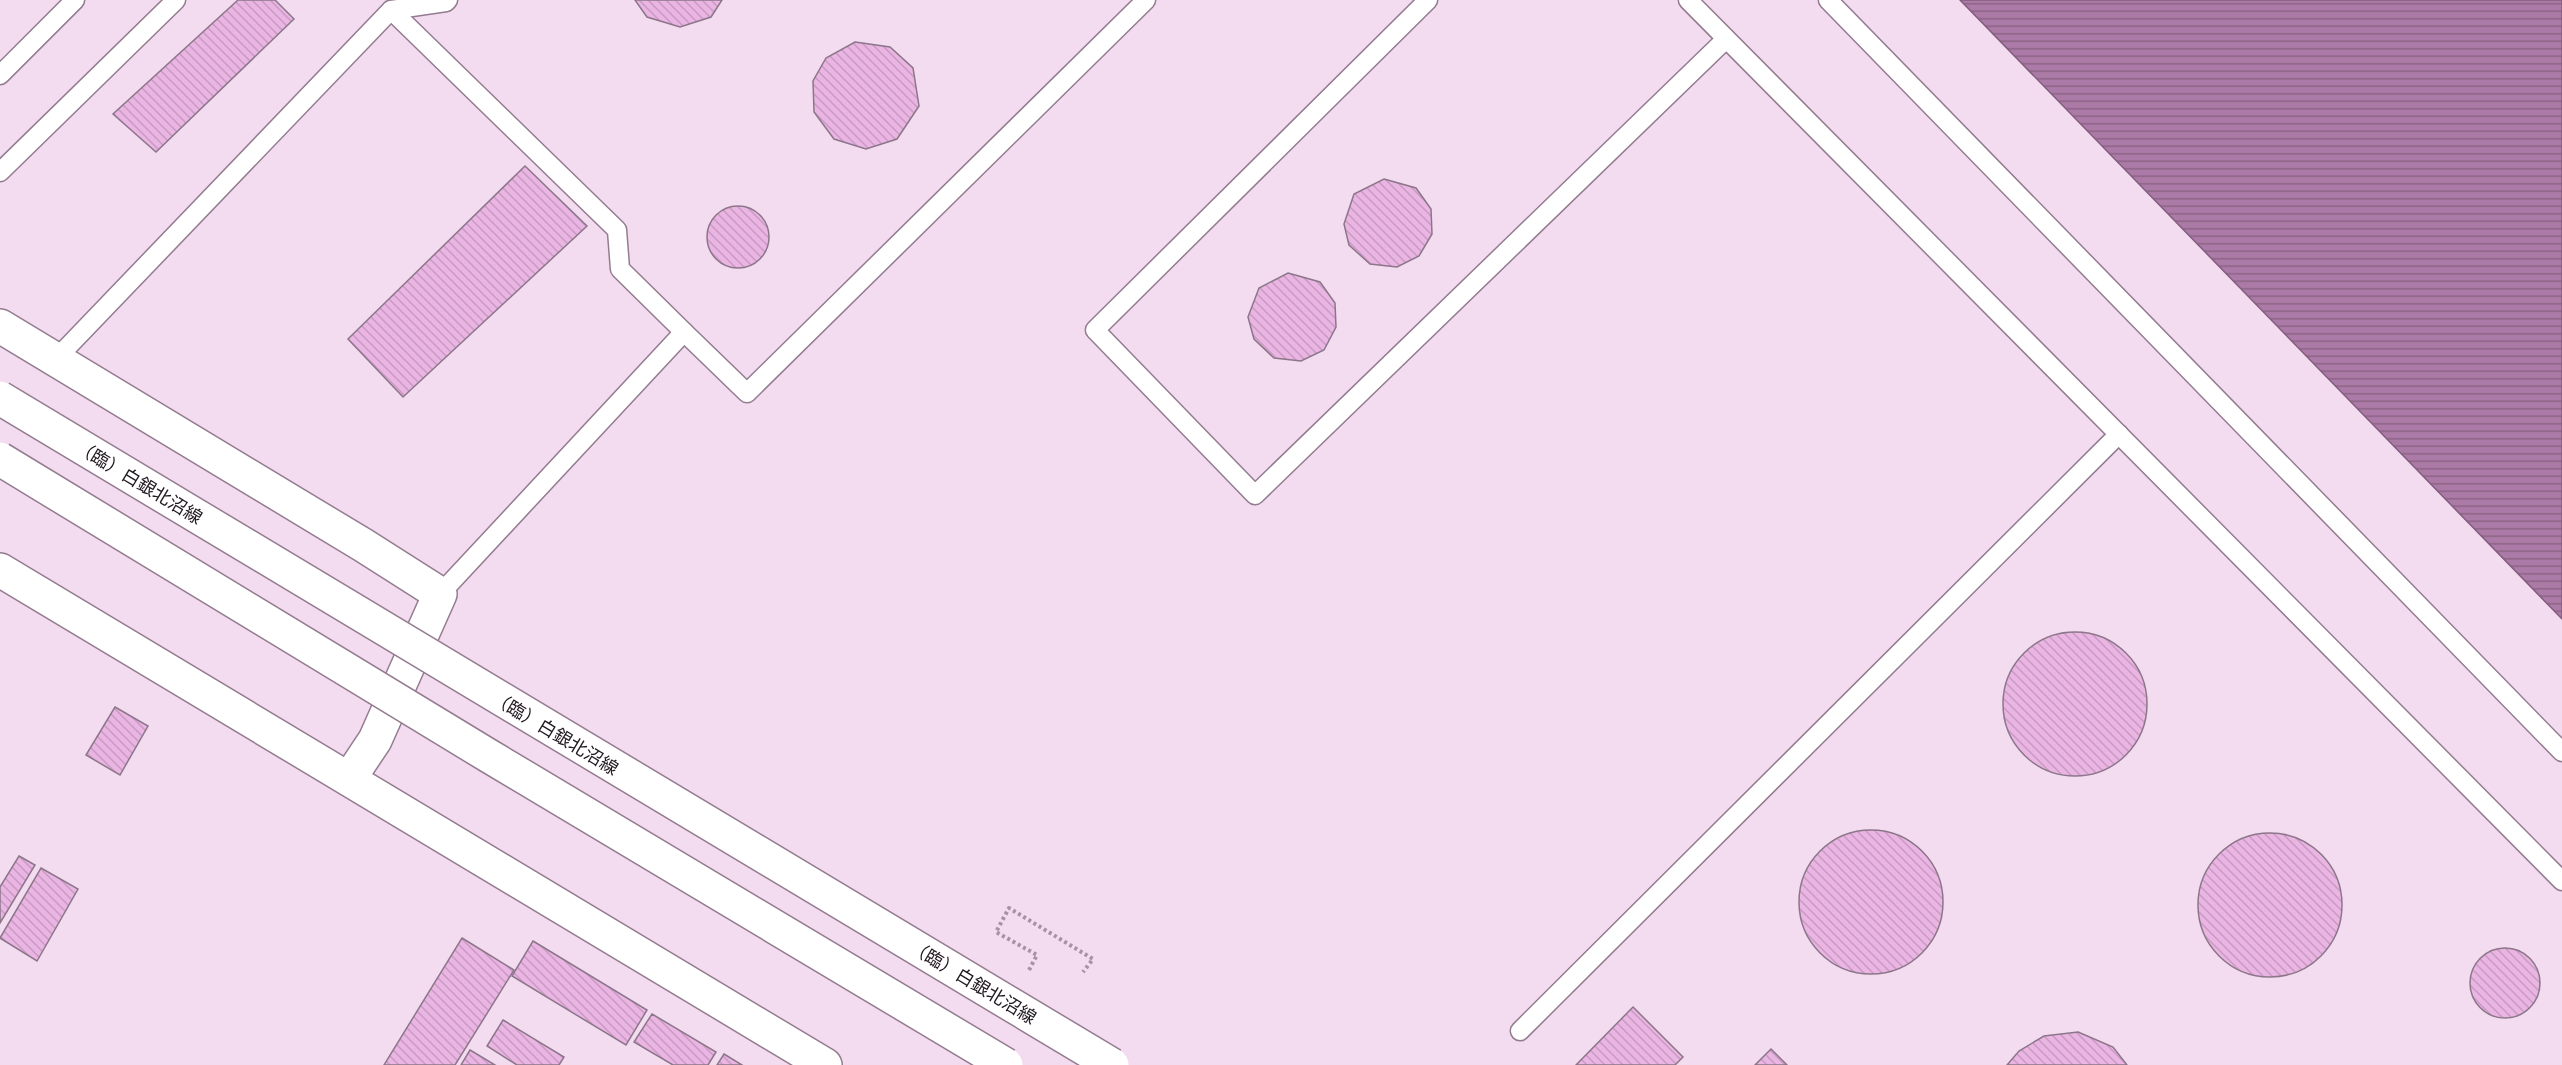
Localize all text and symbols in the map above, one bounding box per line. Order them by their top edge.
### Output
street label: （臨）白銀北沼線 [71,435,207,529]
street label: （臨）白銀北沼線 [487,686,623,780]
street label: （臨）白銀北沼線 [905,935,1041,1029]

